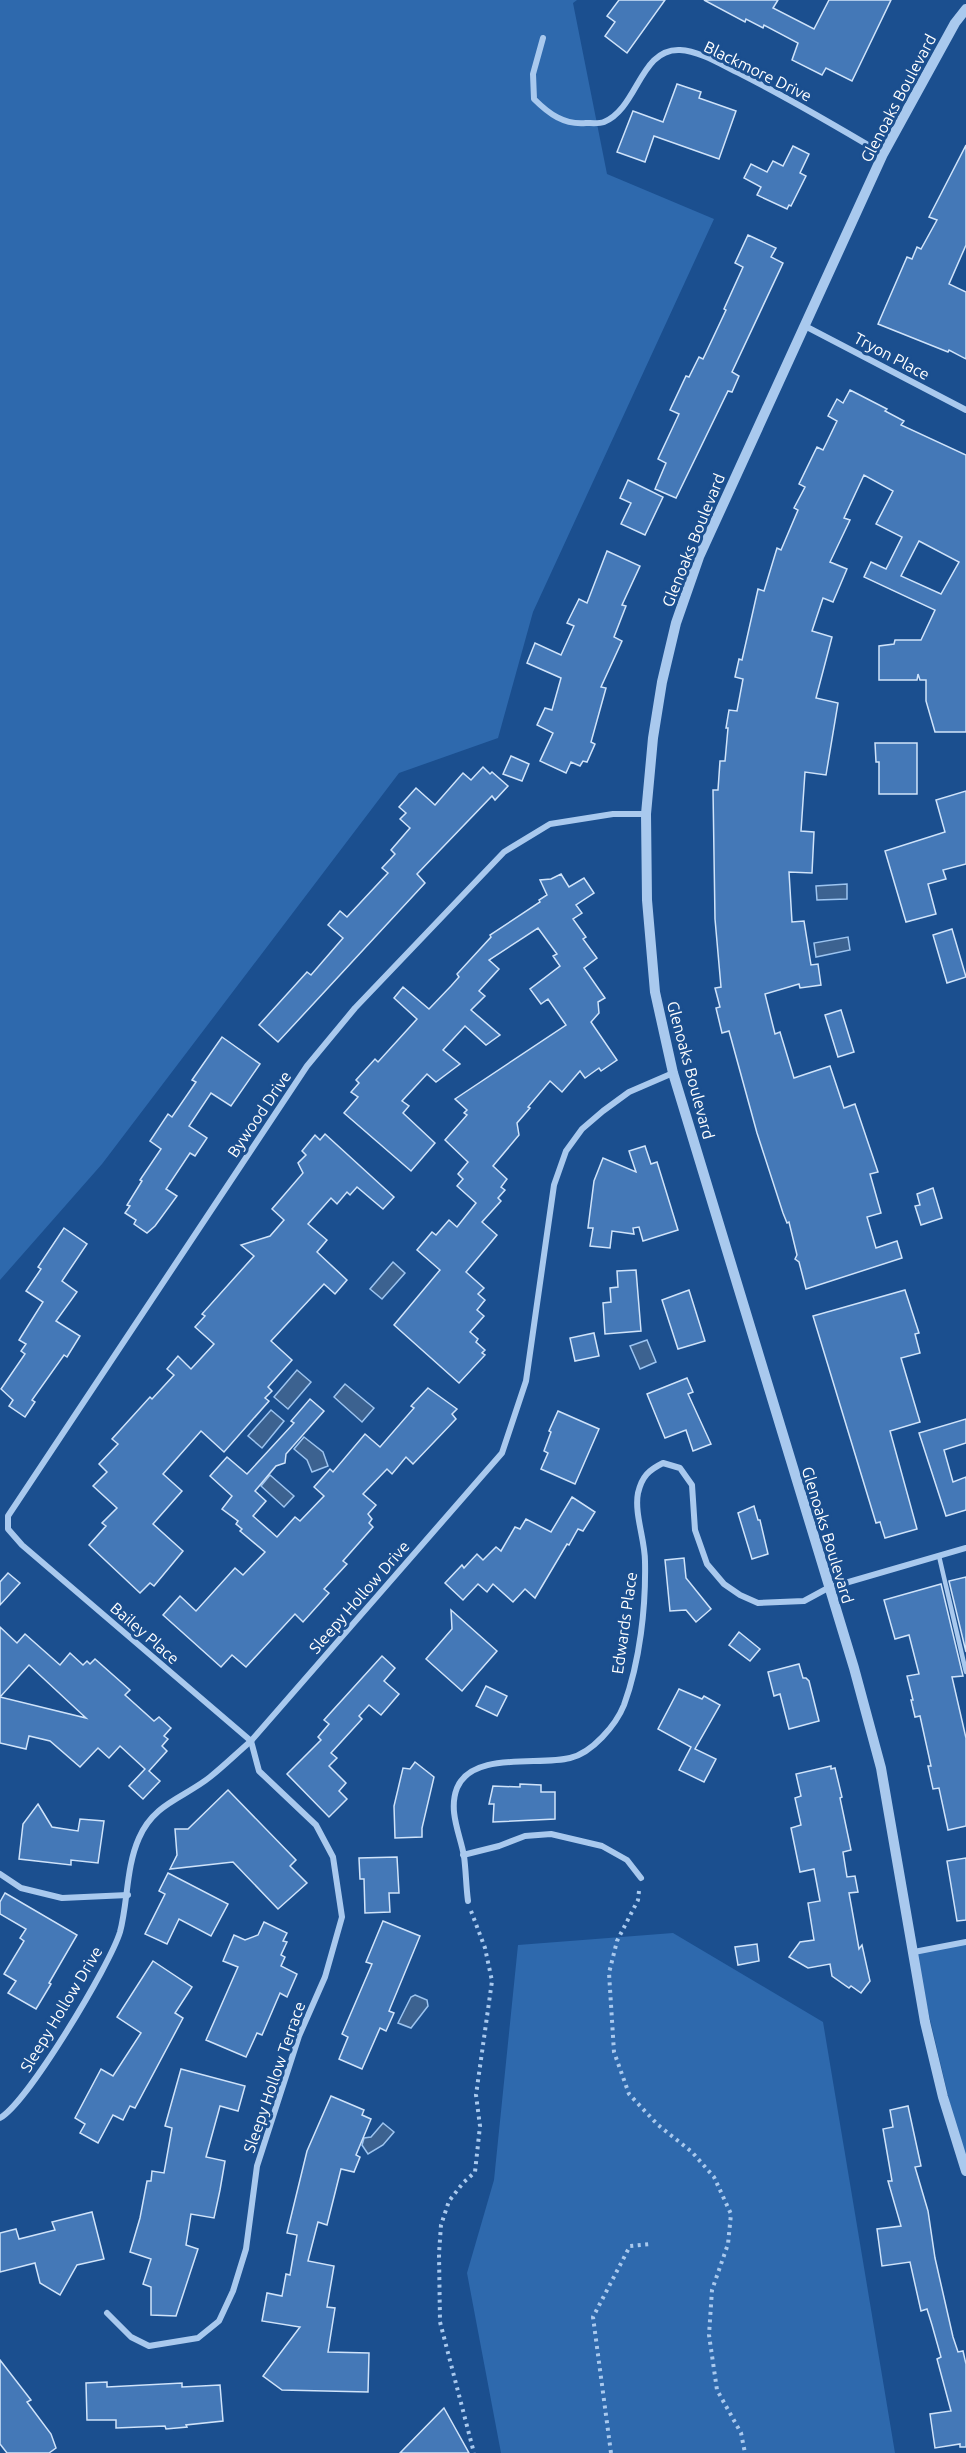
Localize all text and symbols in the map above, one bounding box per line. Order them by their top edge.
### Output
street label: Glenoaks Boulevard [857,31,939,165]
street label: Blackmore Drive [701,37,815,105]
street label: Tryon Place [851,329,933,383]
street label: Glenoaks Boulevard [658,471,728,609]
street label: Glenoaks Boulevard [664,999,718,1141]
street label: Bywood Drive [224,1067,294,1161]
street label: Glenoaks Boulevard [799,1464,857,1606]
street label: Sleepy Hollow Drive [305,1537,413,1657]
street label: Edwards Place [608,1571,640,1675]
street label: Bailey Place [107,1598,183,1668]
street label: Sleepy Hollow Drive [16,1943,106,2075]
street label: Sleepy Hollow Terrace [240,1999,308,2155]

